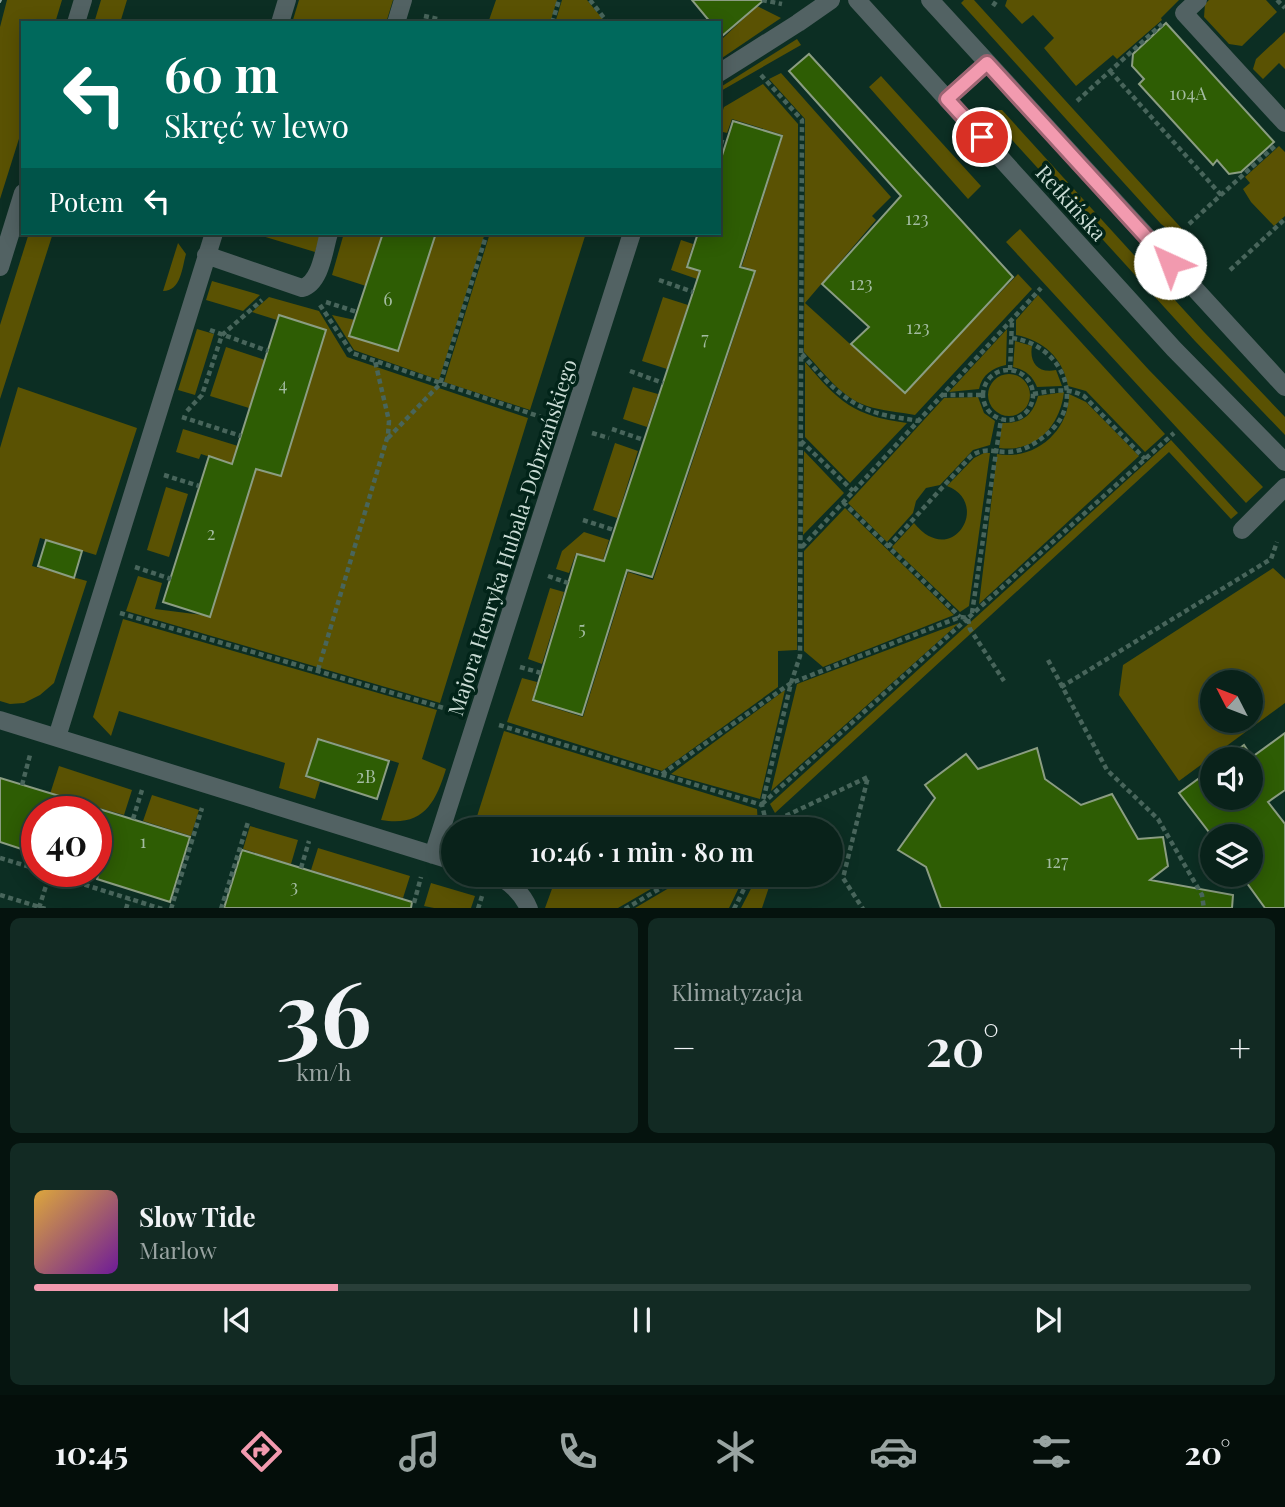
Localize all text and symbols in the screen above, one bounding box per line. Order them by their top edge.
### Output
text: 60 m [164,40,279,105]
icon: left [49,49,140,140]
house number: 104A [1169,81,1208,105]
text: Skręć w lewo [164,103,349,146]
pin [952,107,1012,167]
icon: arrive [963,118,1001,156]
street label: Retkińska [1030,158,1114,246]
icon: left [138,182,176,220]
text: Potem [49,184,124,219]
house number: 123 [905,206,929,230]
position arrow [1133,226,1207,300]
house number: 123 [849,271,873,295]
house number: 6 [383,287,393,311]
house number: 123 [906,315,930,339]
house number: 7 [701,326,709,350]
street label: Majora Henryka Hubala-Dobrzańskiego [440,355,582,719]
house number: 4 [279,372,288,396]
house number: 2 [207,521,215,545]
house number: 5 [578,616,586,640]
north arrow [1200,670,1264,733]
map controls [1200,670,1263,887]
button: sound [1200,747,1263,810]
house number: 2B [356,764,376,788]
speed limit sign: 40 [21,796,112,887]
button: layers [1200,824,1263,887]
house number: 1 [140,829,147,853]
text: 10:46 · 1 min · 80 m [530,834,754,869]
house number: 127 [1046,849,1069,873]
house number: 3 [290,874,298,898]
text: 36 [276,950,371,1071]
text: Klimatyzacja [672,976,803,1007]
text: 20° [925,1011,999,1080]
text: − [672,1021,696,1072]
text: + [1229,1021,1251,1072]
text: km/h [296,1056,351,1087]
text: Slow Tide [139,1199,256,1234]
text: Marlow [139,1234,217,1265]
icon: previous [218,1301,256,1339]
icon: pause [623,1301,661,1339]
icon: next [1029,1301,1067,1339]
icon: directions [237,1427,286,1476]
icon: music [395,1427,444,1476]
icon: phone [553,1427,602,1476]
icon: climate [711,1427,760,1476]
icon: car [869,1427,918,1476]
icon: filters [1027,1427,1076,1476]
text: 10:45 [54,1430,128,1473]
text: 20° [1184,1430,1231,1473]

